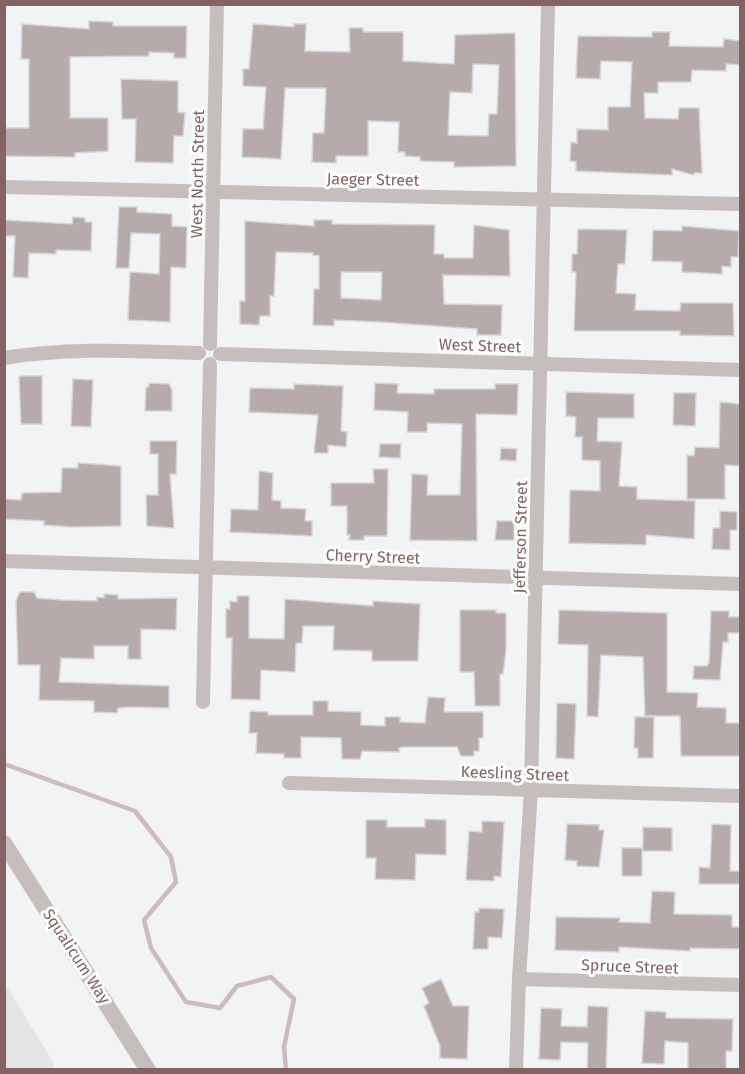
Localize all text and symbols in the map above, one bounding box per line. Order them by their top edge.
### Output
street label: West North Street [187,109,208,238]
street label: Jaeger Street [326,169,420,190]
street label: West Street [438,335,522,356]
street label: Jefferson Street [510,480,531,593]
street label: Cherry Street [325,545,421,568]
street label: Keesling Street [460,762,570,785]
street label: Squalicum Way [39,905,114,1007]
street label: Spruce Street [581,955,679,978]

